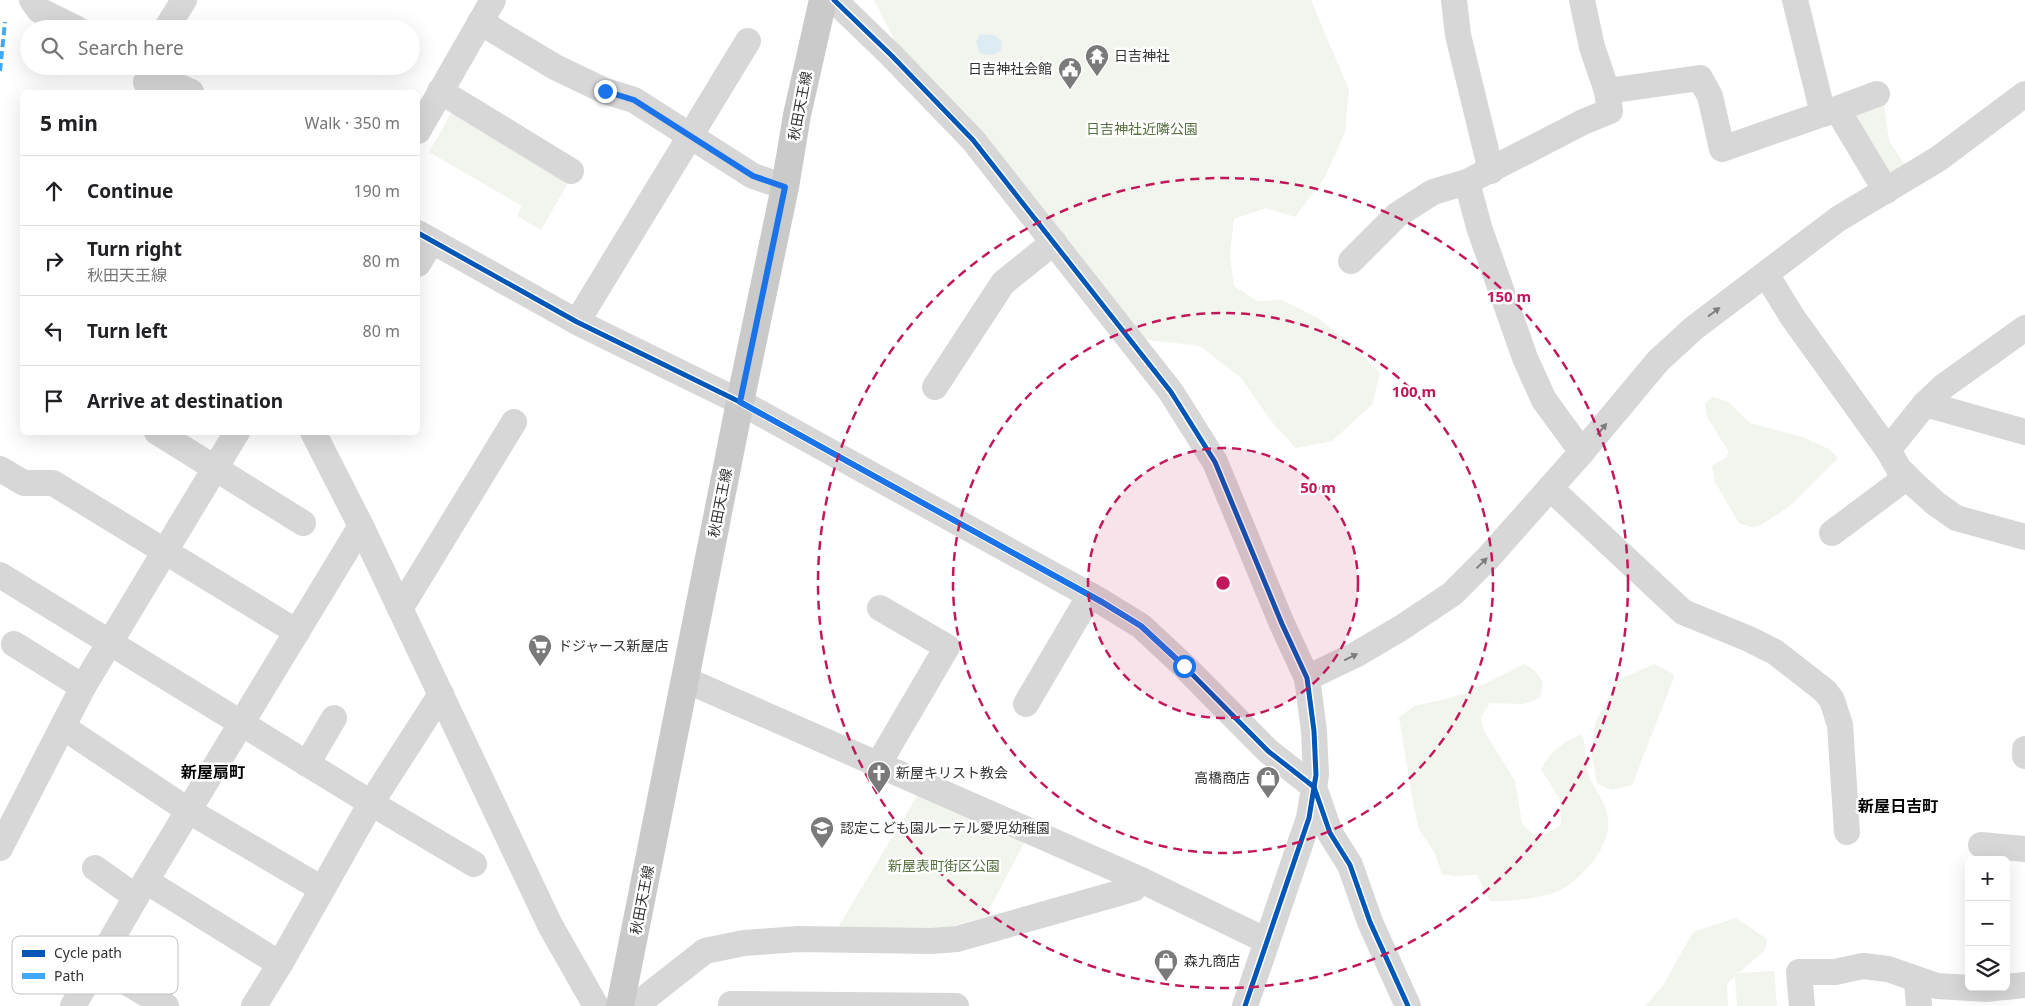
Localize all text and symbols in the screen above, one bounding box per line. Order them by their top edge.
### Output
search box [20,20,420,75]
icon: search [38,34,66,62]
text: Search here [78,35,184,61]
temple icon: 日吉神社 [1084,43,1110,77]
place label: 日吉神社 [1114,46,1170,65]
public building icon: 日吉神社会館 [1057,56,1083,90]
place label: 日吉神社会館 [968,59,1052,78]
street label: 秋田天王線 [784,70,816,142]
route end [594,80,617,103]
text: 5 min [40,109,98,137]
text: Walk · 350 m [305,112,400,134]
park label: 日吉神社近隣公園 [1086,119,1198,138]
icon: ahead [40,177,68,205]
text: Continue [87,178,173,204]
text: 190 m [353,180,400,202]
text: Turn right [87,236,182,262]
icon: right [40,247,68,275]
text: 80 m [363,250,400,272]
text: 秋田天王線 [87,264,167,286]
text: 150 m [1487,286,1531,306]
one-way arrow [1707,307,1720,318]
icon: left [40,317,68,345]
text: Turn left [87,318,168,344]
text: 80 m [363,320,400,342]
text: 100 m [1392,381,1436,401]
icon: arrive [40,387,68,415]
text: Arrive at destination [87,388,283,414]
one-way arrow [1596,422,1607,435]
street label: 秋田天王線 [704,467,736,539]
text: 50 m [1300,477,1336,497]
one-way arrow [1476,558,1488,570]
centre of rings [1214,574,1232,592]
supermarket icon: ドジャース新屋店 [527,633,553,667]
place label: ドジャース新屋店 [558,636,669,655]
one-way arrow [1344,653,1358,661]
route start [1173,655,1196,678]
church icon: 新屋キリスト教会 [866,760,892,794]
district label: 新屋扇町 [181,761,245,783]
place label: 新屋キリスト教会 [896,763,1008,782]
shop icon: 高橋商店 [1255,765,1281,799]
place label: 高橋商店 [1194,768,1250,787]
district label: 新屋日吉町 [1858,795,1938,817]
school or university icon: 認定こども園ルーテル愛児幼稚園 [809,815,835,849]
place label: 認定こども園ルーテル愛児幼稚園 [840,818,1050,837]
park label: 新屋表町街区公園 [888,856,1000,875]
map controls [1965,856,2010,991]
button: + [1965,856,2010,901]
street label: 秋田天王線 [626,864,658,936]
button: − [1965,901,2010,946]
legend [12,936,178,994]
text: Cycle path [54,943,122,962]
button: layers [1965,946,2010,991]
shop icon: 森九商店 [1153,948,1179,982]
place label: 森九商店 [1184,951,1240,970]
text: Path [54,966,84,985]

